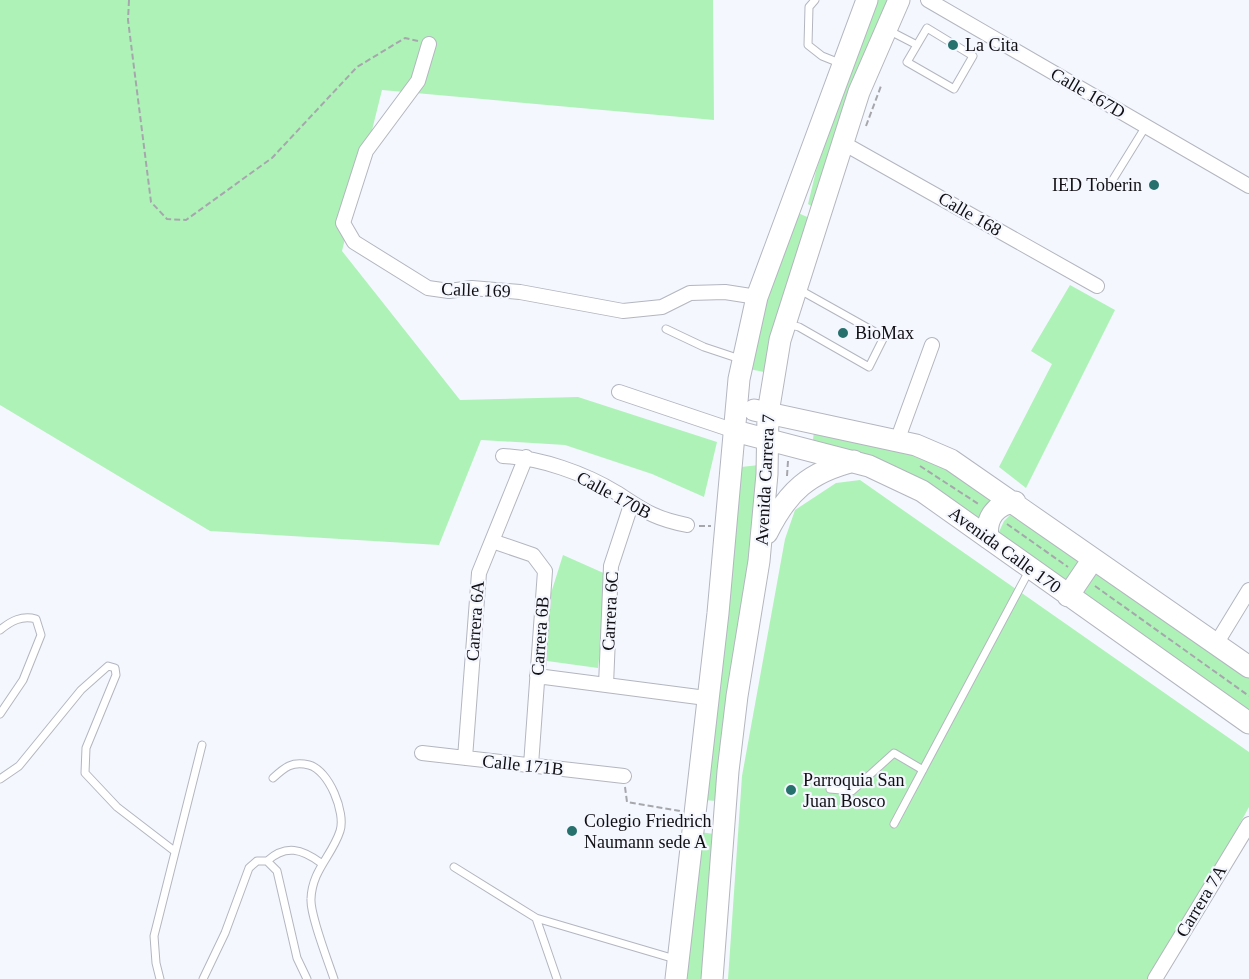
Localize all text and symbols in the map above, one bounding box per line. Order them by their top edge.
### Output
place label: La Cita [965,35,1018,55]
marker: La Cita [946,38,960,52]
street label: Calle 167D [1047,64,1129,122]
place label: IED Toberin [1052,175,1142,195]
marker: IED Toberin [1147,178,1161,192]
street label: Calle 168 [935,188,1005,240]
street label: Calle 169 [441,279,511,301]
place label: BioMax [855,323,914,343]
marker: BioMax [836,326,850,340]
street label: Avenida Carrera 7 [752,414,778,546]
street label: Calle 170B [573,467,655,523]
street label: Avenida Calle 170 [945,503,1065,597]
street label: Carrera 6C [598,571,622,651]
street label: Carrera 6A [462,580,488,662]
street label: Carrera 6B [527,596,553,676]
street label: Calle 171B [481,751,565,779]
place label: Parroquia San Juan Bosco [803,770,904,811]
marker: Parroquia San Juan Bosco [784,783,798,797]
place label: Colegio Friedrich Naumann sede A [584,811,711,852]
marker: Colegio Friedrich Naumann sede A [565,824,579,838]
street label: Carrera 7A [1172,861,1230,941]

